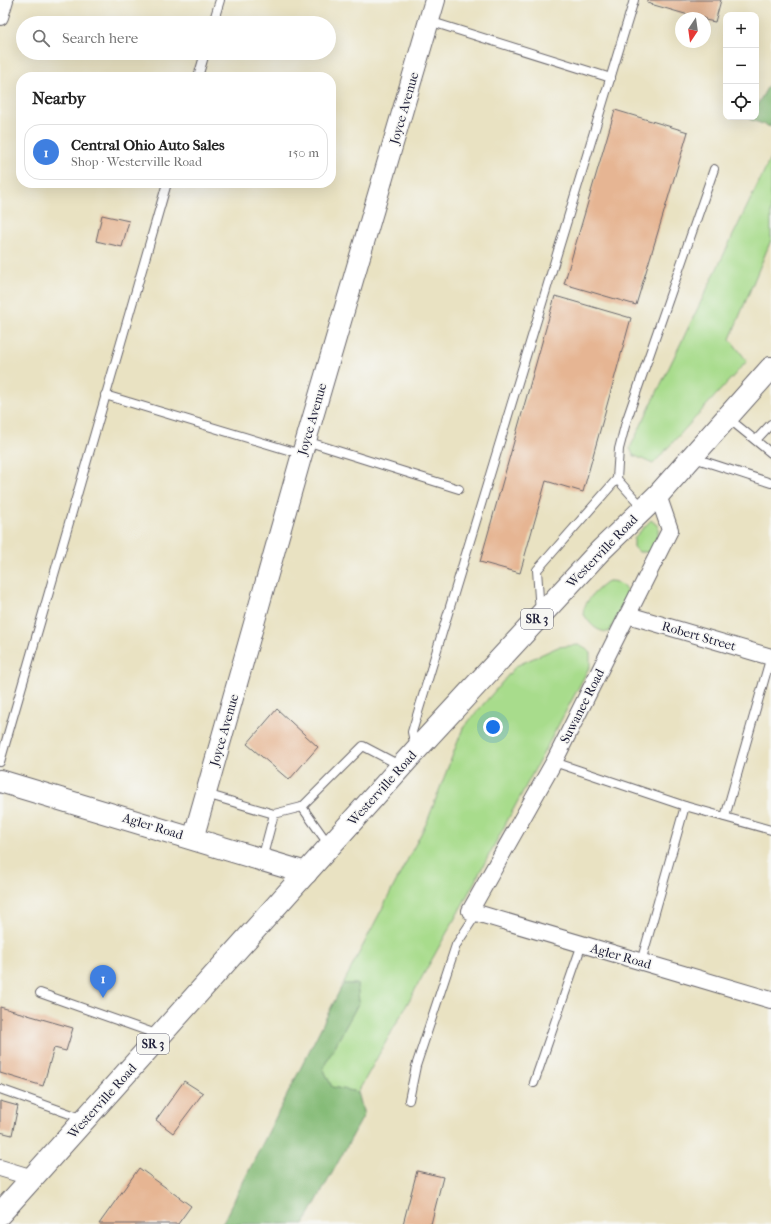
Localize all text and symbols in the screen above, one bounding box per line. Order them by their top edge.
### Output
north arrow [675,12,711,48]
map controls [723,12,759,120]
button: + [723,12,759,48]
search box [16,16,336,60]
icon: search [30,27,52,49]
text: Search here [62,29,138,47]
button: − [723,48,759,84]
street label: Joyce Avenue [386,70,422,147]
button: locate [723,84,759,120]
text: Nearby [32,88,86,108]
text: Central Ohio Auto Sales [71,136,224,154]
text: 1 [44,145,48,160]
text: 150 m [288,145,319,160]
text: Shop · Westerville Road [71,154,202,169]
street label: Joyce Avenue [294,381,330,458]
street label: Westerville Road [563,511,641,591]
road number: SR 3 [521,609,553,629]
street label: Robert Street [660,618,738,654]
street label: Suwanee Road [557,665,608,746]
street label: Joyce Avenue [206,692,242,769]
your location [483,717,503,737]
street label: Westerville Road [344,747,420,829]
street label: Agler Road [120,809,186,843]
street label: Agler Road [588,940,654,972]
pin: 1 [90,965,116,998]
road number: SR 3 [137,1034,169,1054]
street label: Westerville Road [64,1060,140,1142]

